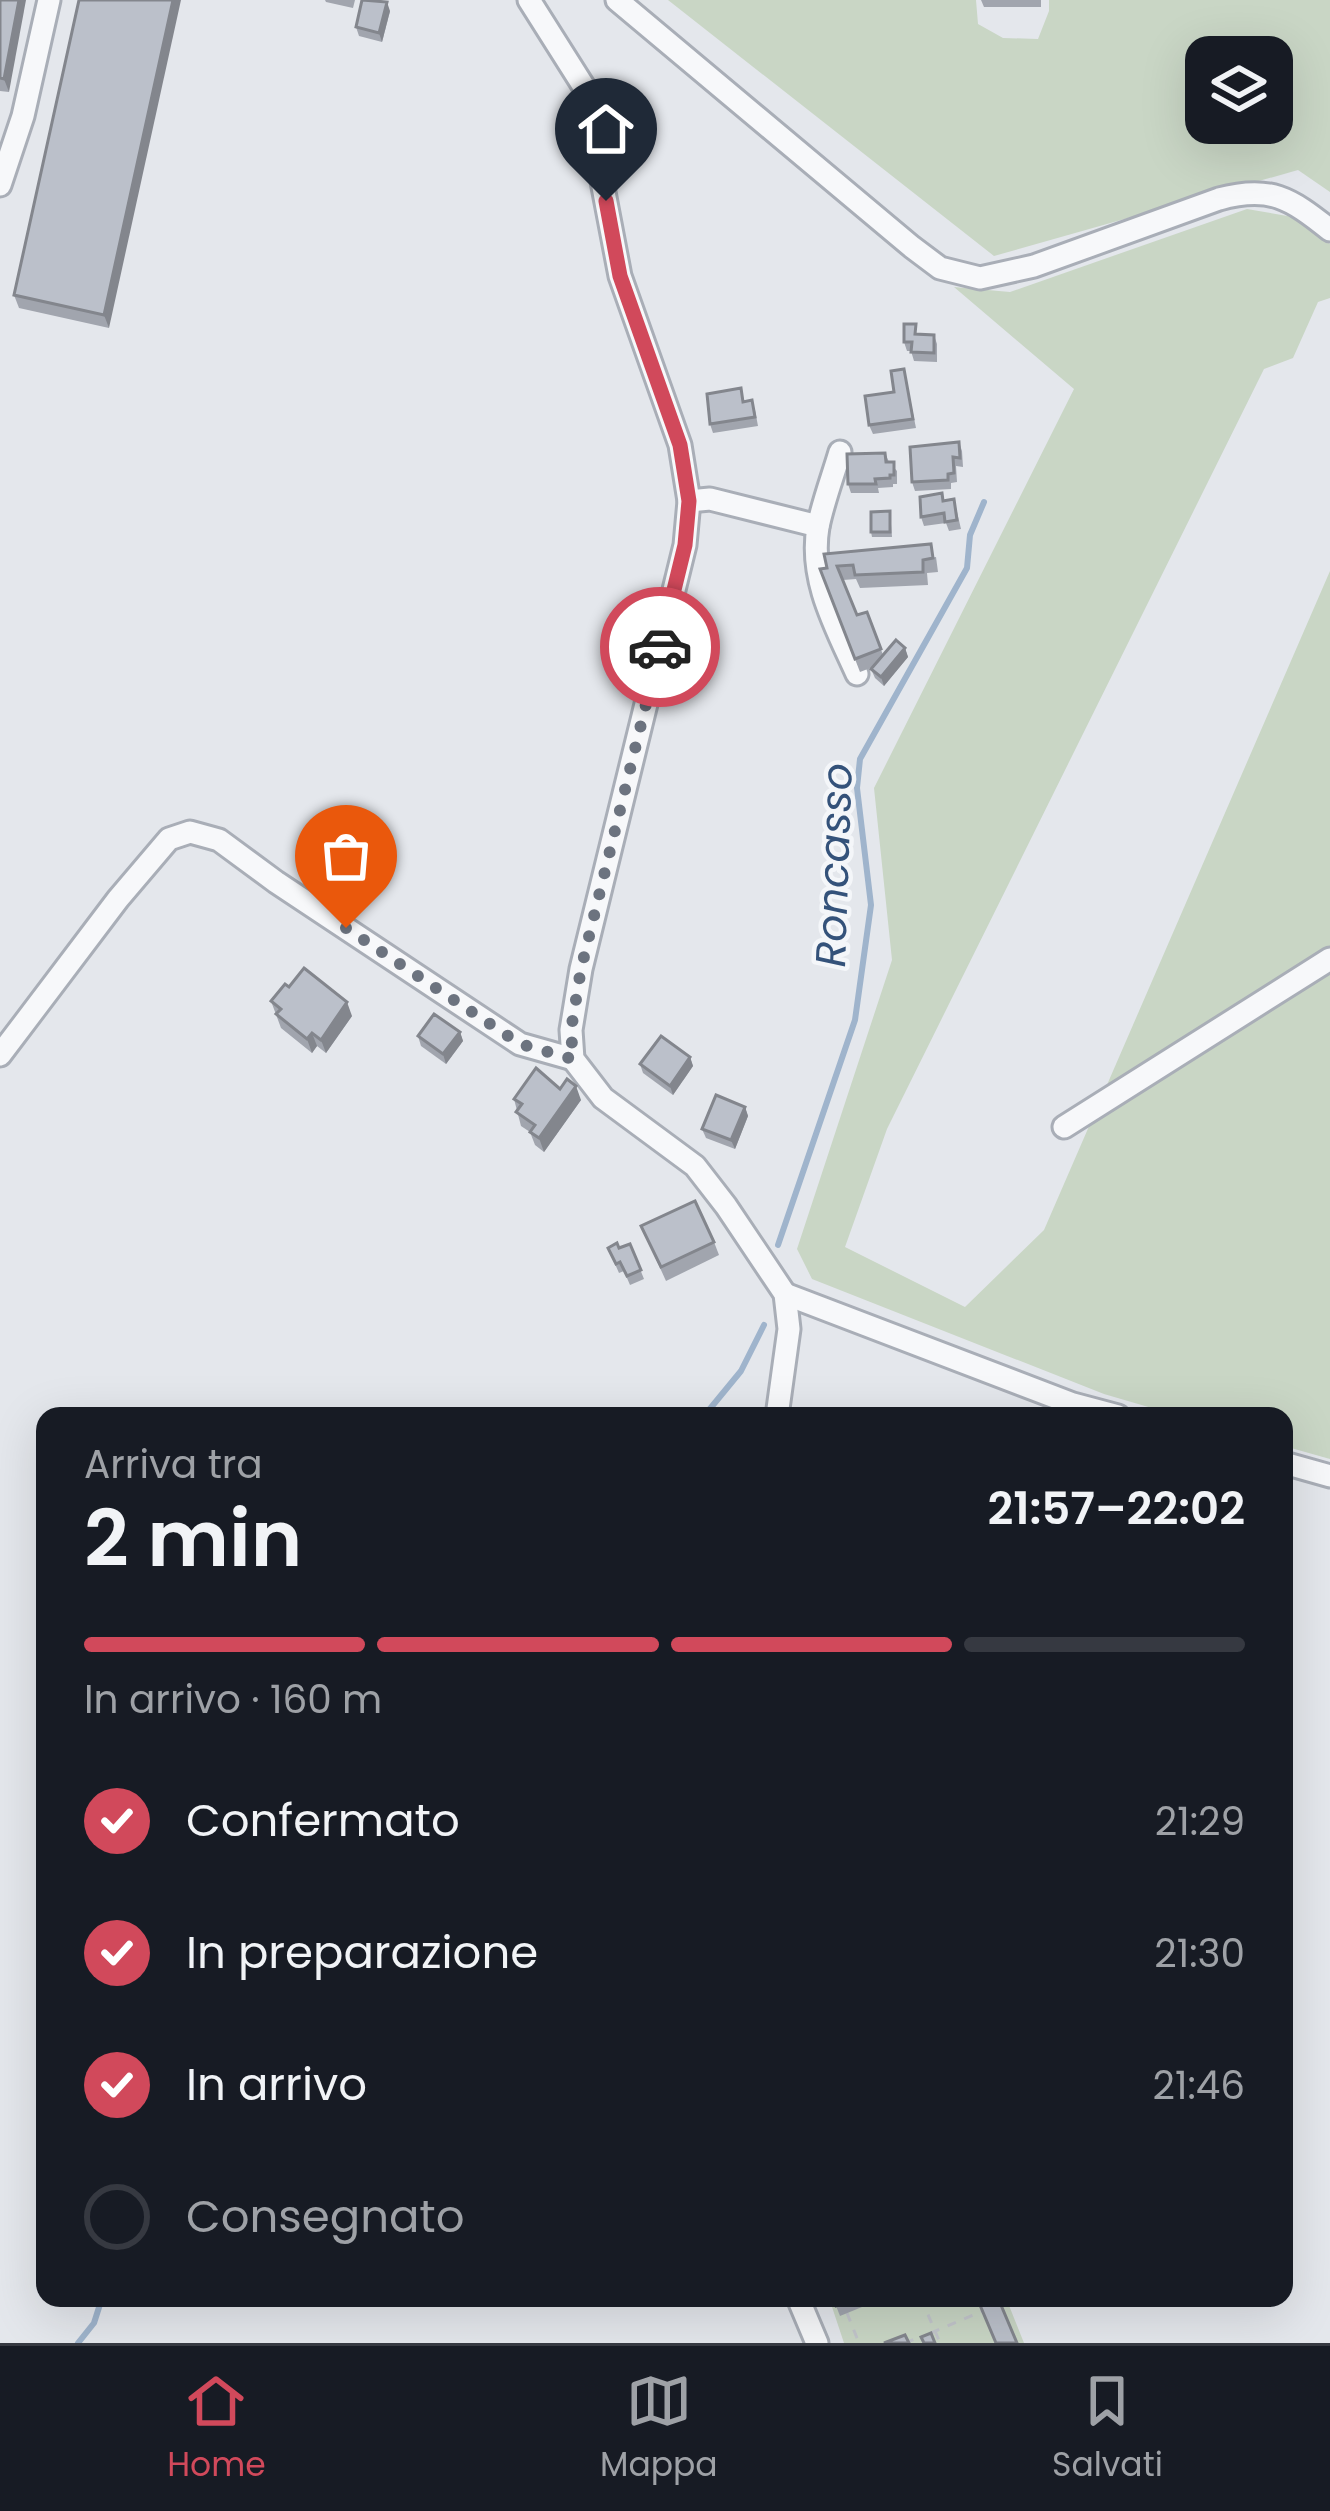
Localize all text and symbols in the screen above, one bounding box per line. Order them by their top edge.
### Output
map controls [1185,36,1293,144]
button: layers [1185,36,1293,144]
pin [555,78,657,201]
icon: home [573,96,639,162]
courier [600,587,720,707]
icon: car [627,614,693,680]
water label: Roncasso [801,762,867,968]
pin [295,805,397,928]
icon: bag [313,823,379,889]
text: Arriva tra [84,1437,263,1492]
text: 21:57–22:02 [987,1477,1245,1540]
text: 2 min [84,1484,302,1593]
text: In arrivo · 160 m [84,1672,382,1727]
icon: check [84,1788,150,1854]
text: Confermato [186,1789,460,1852]
text: 21:29 [1155,1794,1245,1849]
icon: check [84,1920,150,1986]
text: In preparazione [186,1921,538,1984]
text: 21:30 [1154,1926,1245,1981]
icon: check [84,2052,150,2118]
text: In arrivo [186,2053,367,2116]
text: 21:46 [1152,2058,1245,2113]
text: Consegnato [186,2185,465,2248]
tab: Home [167,2368,266,2490]
tab: Mappa [600,2368,718,2490]
tab: Salvati [1052,2368,1163,2490]

